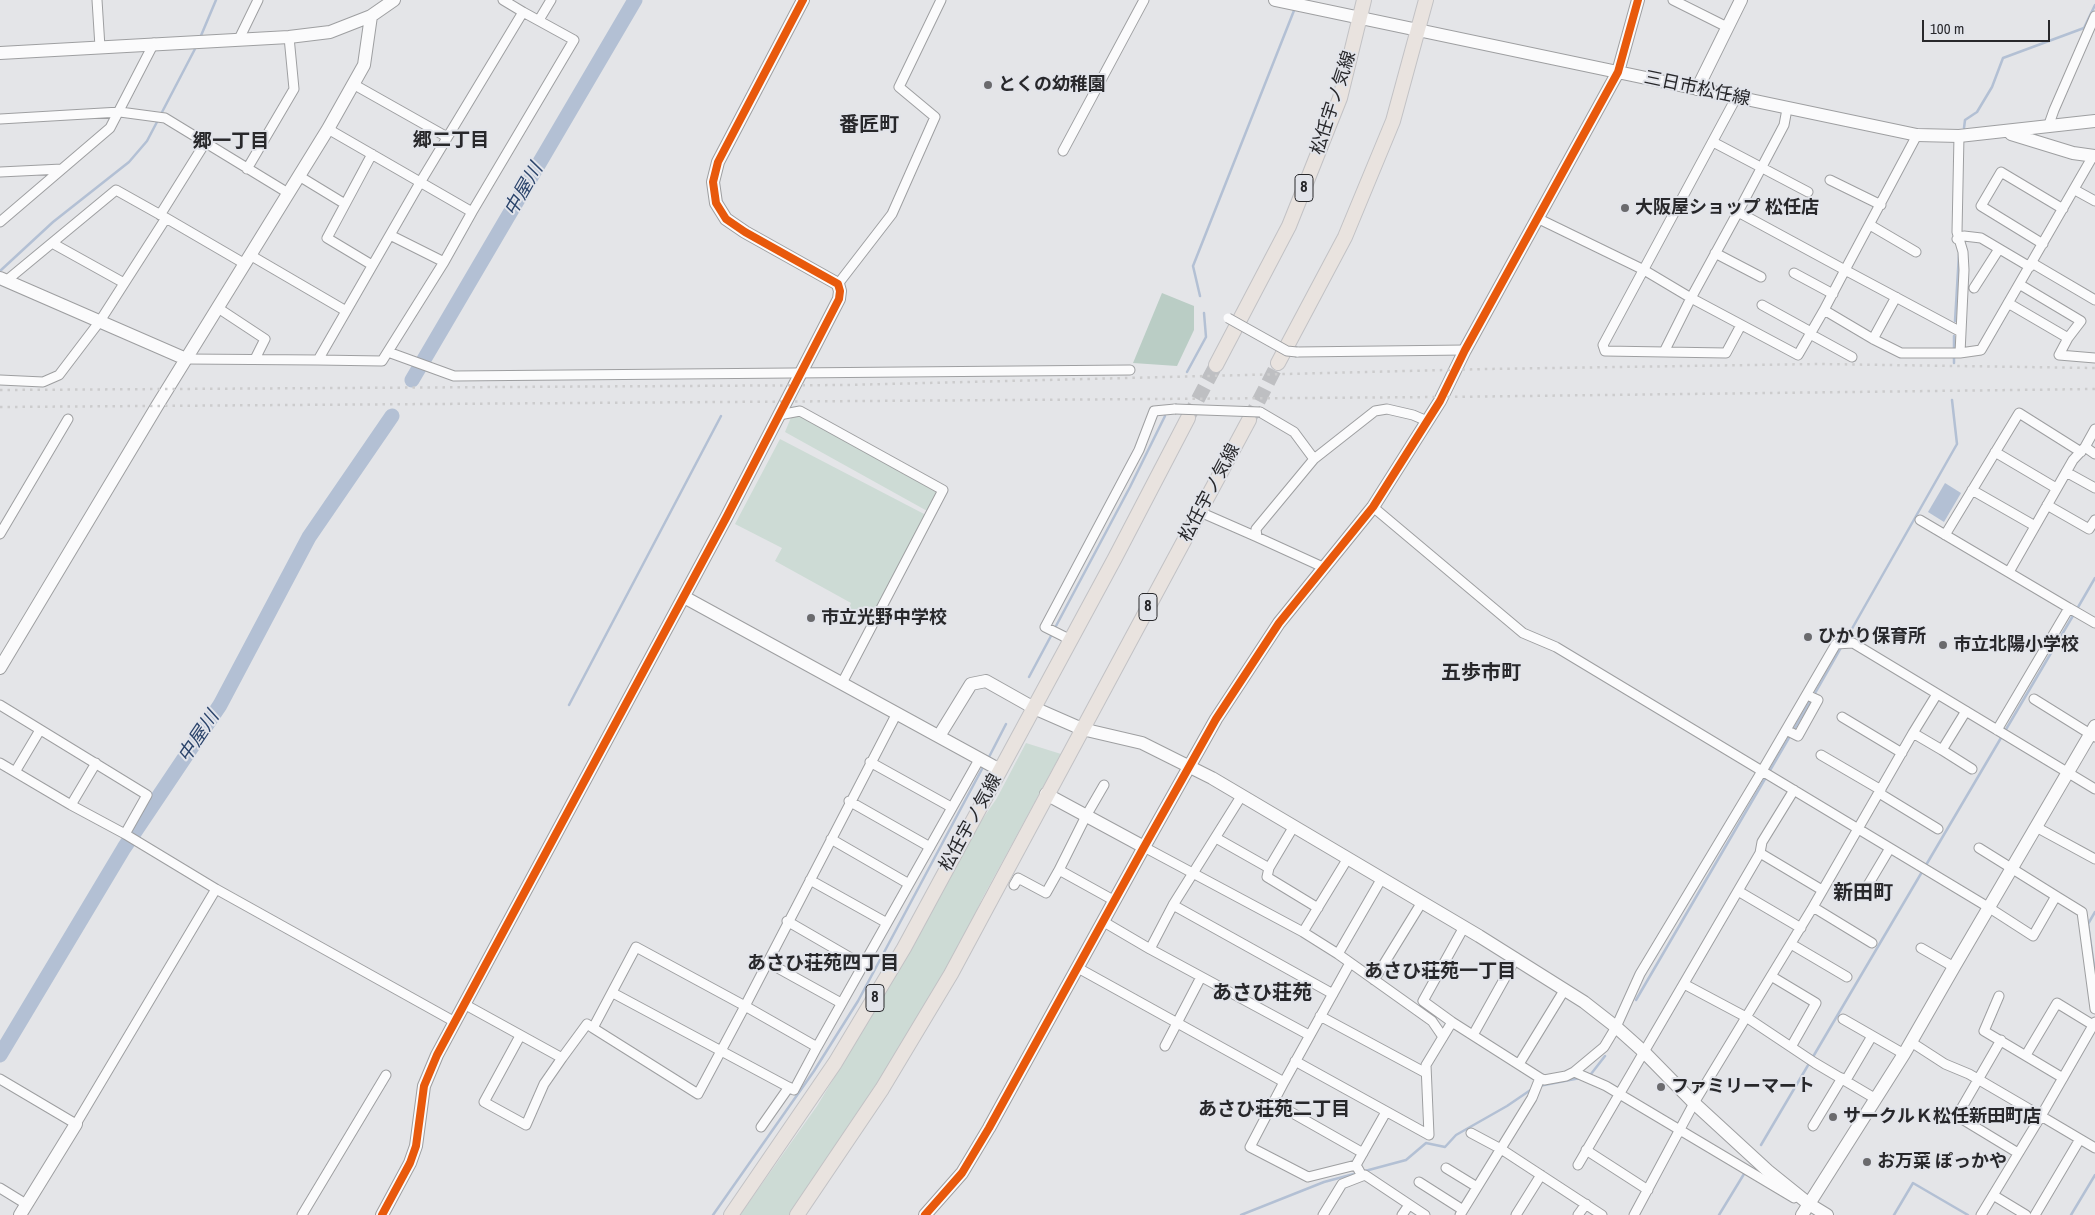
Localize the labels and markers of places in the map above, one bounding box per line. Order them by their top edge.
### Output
place label: とくの幼稚園 [998,74,1106,96]
marker: とくの幼稚園 [982,79,994,91]
place label: 大阪屋ショップ 松任店 [1635,197,1819,219]
marker: 大阪屋ショップ 松任店 [1619,202,1631,214]
place label: 市立光野中学校 [821,607,947,629]
marker: 市立光野中学校 [805,612,817,624]
place label: ひかり保育所 [1818,626,1926,648]
marker: ひかり保育所 [1802,631,1814,643]
place label: 市立北陽小学校 [1953,634,2079,656]
marker: 市立北陽小学校 [1937,639,1949,651]
place label: ファミリーマート [1671,1076,1815,1098]
marker: ファミリーマート [1655,1081,1667,1093]
place label: サークルＫ松任新田町店 [1843,1106,2041,1128]
marker: サークルＫ松任新田町店 [1827,1111,1839,1123]
place label: お万菜 ぽっかや [1877,1151,2007,1173]
marker: お万菜 ぽっかや [1861,1156,1873,1168]

